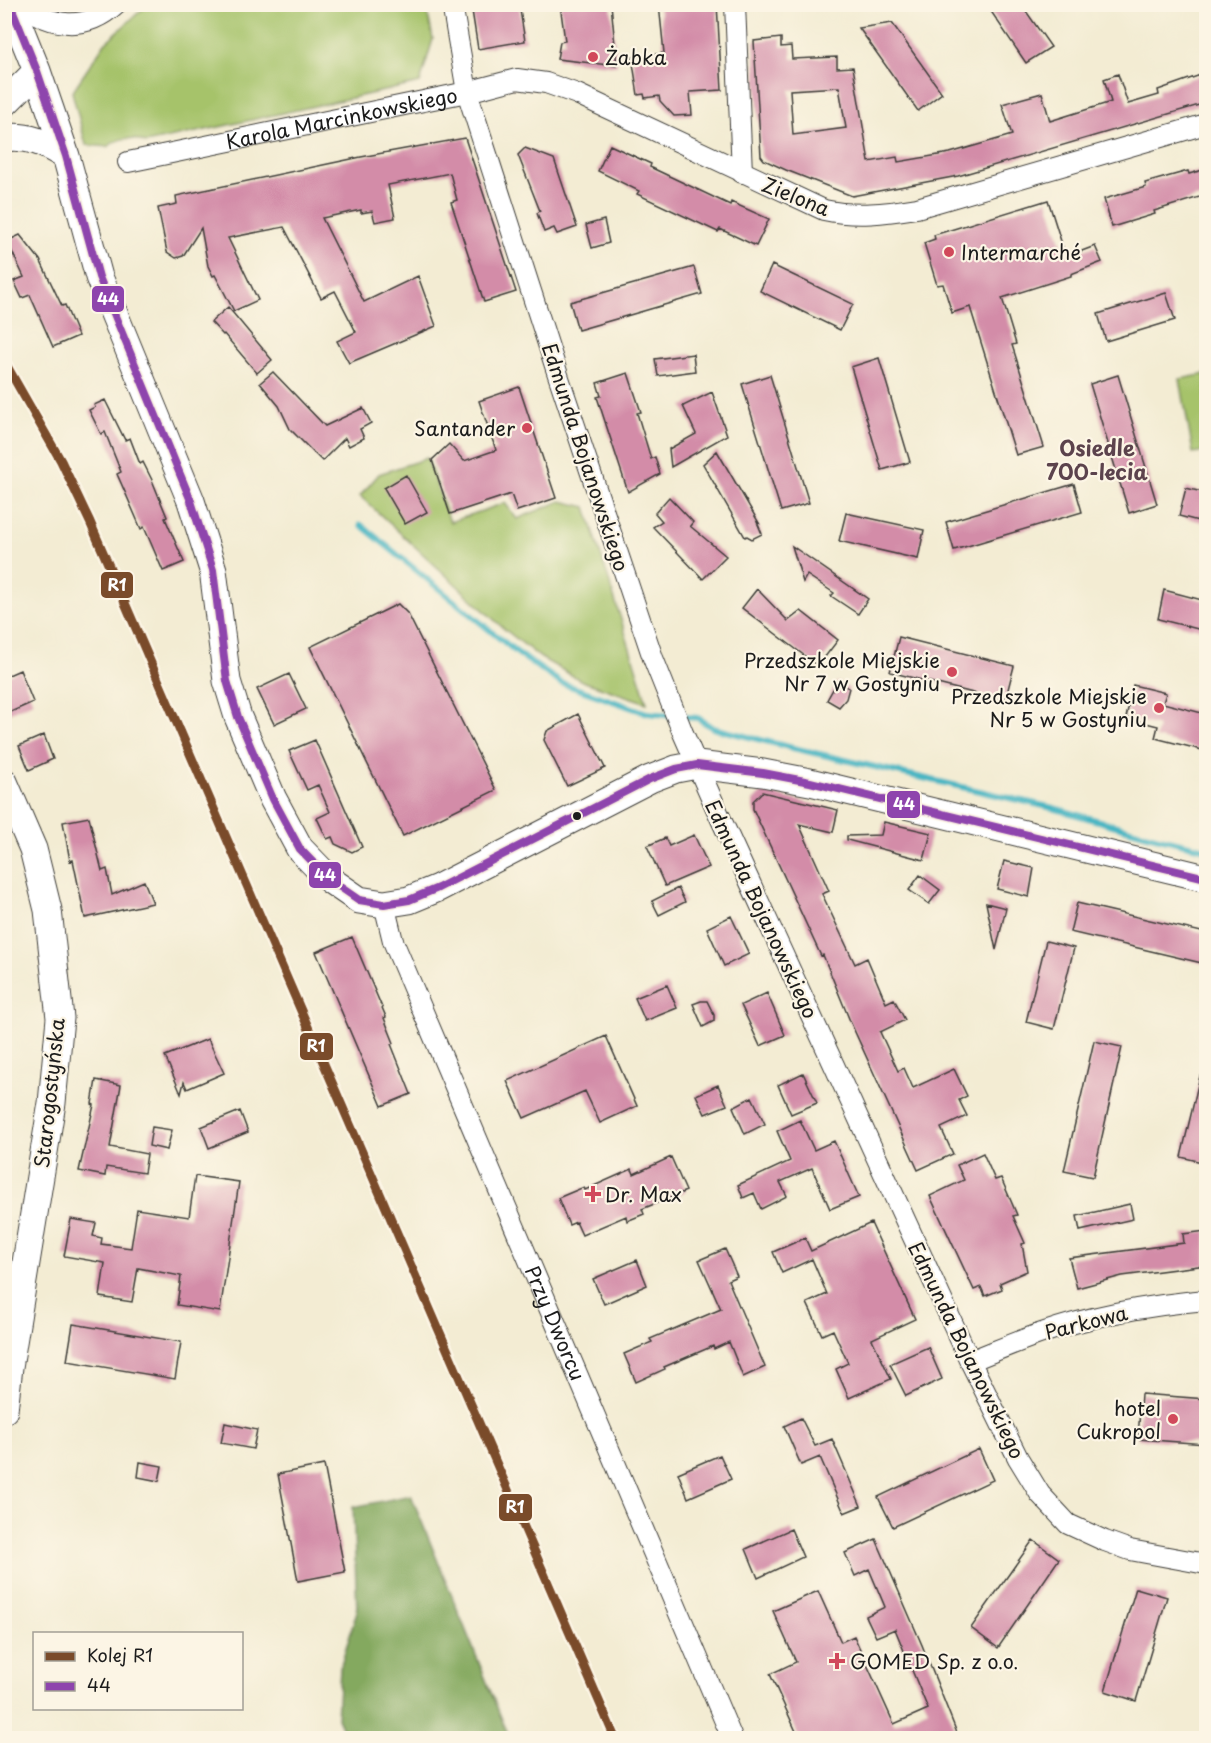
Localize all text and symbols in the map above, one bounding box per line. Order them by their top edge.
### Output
place label: Żabka [605,42,667,72]
marker: Żabka [586,50,600,64]
street label: Karola Marcinkowskiego [223,79,460,156]
street label: Zielona [758,169,835,223]
place label: Intermarché [961,237,1081,267]
marker: Intermarché [942,245,956,259]
line badge: 44 [91,285,125,313]
text: 44 [97,286,119,310]
street label: Edmunda Bojanowskiego [535,339,637,575]
place label: Santander [414,413,516,443]
marker: Santander [520,421,534,435]
district label: Osiedle 700-lecia [1046,431,1148,487]
line badge: R1 [100,571,134,599]
text: R1 [108,572,127,596]
place label: Przedszkole Miejskie Nr 7 w Gostyniu [744,645,940,698]
marker: Przedszkole Miejskie Nr 7 w Gostyniu [945,665,959,679]
place label: Przedszkole Miejskie Nr 5 w Gostyniu [951,681,1147,734]
marker: Przedszkole Miejskie Nr 5 w Gostyniu [1152,701,1166,715]
line badge: 44 [886,790,921,819]
text: 44 [893,791,915,815]
street label: Edmunda Bojanowskiego [698,795,826,1023]
unlabelled marker [571,810,583,822]
line badge: 44 [308,861,342,889]
text: 44 [314,862,336,886]
street label: Starogostyńska [26,1016,72,1169]
line badge: R1 [299,1032,334,1061]
text: R1 [307,1033,326,1057]
place label: Dr. Max [605,1179,682,1209]
marker: Dr. Max [586,1187,600,1201]
street label: Edmunda Bojanowskiego [901,1236,1033,1464]
street label: Przy Dworcu [518,1261,593,1385]
street label: Parkowa [1041,1297,1131,1347]
place label: hotel Cukropol [1076,1393,1161,1446]
marker: hotel Cukropol [1166,1412,1180,1426]
line badge: R1 [498,1493,533,1522]
text: R1 [506,1494,525,1518]
legend [33,1632,243,1710]
text: Kolej R1 [87,1641,153,1668]
place label: GOMED Sp. z o.o. [850,1646,1019,1676]
marker: GOMED Sp. z o.o. [828,1652,846,1670]
text: 44 [87,1671,111,1698]

